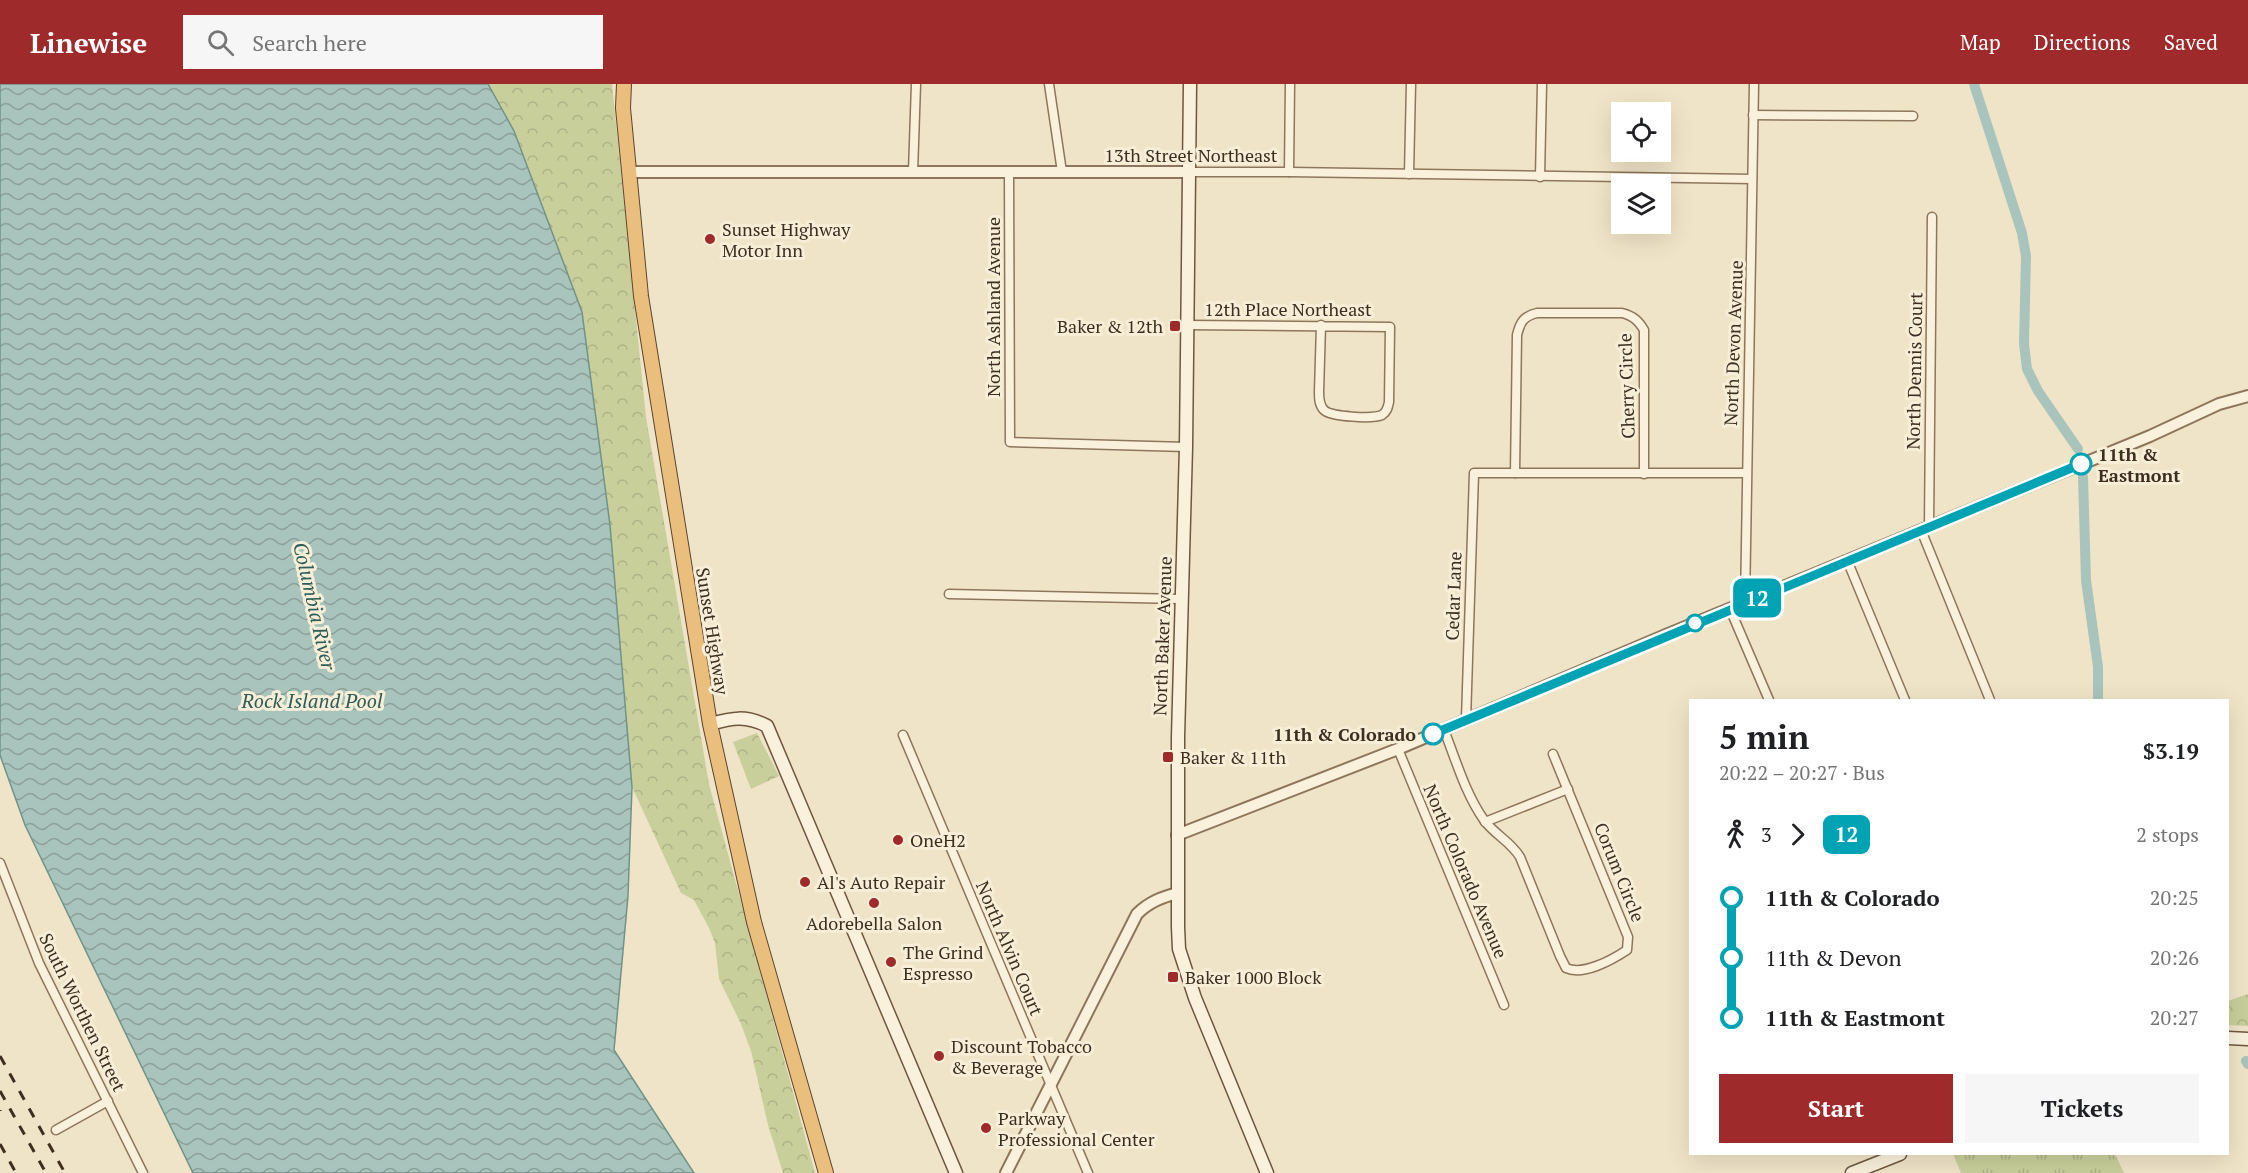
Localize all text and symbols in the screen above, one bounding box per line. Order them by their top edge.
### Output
search box [183,15,603,69]
text: Linewise [30,24,147,61]
icon: search [204,26,237,59]
text: Search here [252,28,367,57]
text: Map [1960,28,2001,56]
text: Directions [2034,28,2131,56]
text: Saved [2164,28,2218,56]
map controls [1611,102,1671,234]
button: locate [1611,102,1671,162]
street label: 13th Street Northeast [1104,143,1278,167]
button: layers [1611,174,1671,234]
place label: Sunset Highway Motor Inn [722,217,851,262]
street label: North Ashland Avenue [981,217,1005,397]
marker: Sunset Highway Motor Inn [703,232,717,246]
street label: North Devon Avenue [1718,260,1748,426]
street label: North Dennis Court [1901,292,1927,450]
street label: 12th Place Northeast [1204,297,1372,321]
place label: Baker & 12th [1057,314,1163,338]
marker: Baker & 12th [1168,319,1182,333]
street label: Cherry Circle [1612,333,1640,439]
place label: 11th & Eastmont [2098,442,2180,487]
marker: 11th & Eastmont [2070,453,2092,475]
water label: Columbia River [287,540,343,674]
street label: Cedar Lane [1439,551,1467,641]
street label: North Baker Avenue [1147,556,1177,716]
street label: Sunset Highway [691,566,735,697]
line badge: 12 [1730,578,1784,618]
text: 12 [1745,584,1769,612]
unlabelled marker [1686,614,1704,632]
water label: Rock Island Pool [241,687,383,714]
text: 5 min [1719,715,1809,758]
place label: 11th & Colorado [1273,722,1416,746]
marker: 11th & Colorado [1422,723,1444,745]
text: $3.19 [2143,736,2199,765]
place label: Baker & 11th [1180,745,1286,769]
marker: Baker & 11th [1161,750,1175,764]
text: 20:22 – 20:27 · Bus [1719,759,1885,786]
street label: North Colorado Avenue [1418,780,1514,962]
icon: walk [1719,818,1752,851]
icon: forward [1781,818,1814,851]
street label: Corum Circle [1589,819,1651,925]
text: 12 [1835,820,1858,848]
text: 3 [1761,821,1772,848]
text: 2 stops [2136,821,2199,848]
place label: OneH2 [910,828,966,852]
marker: OneH2 [891,833,905,847]
place label: Al's Auto Repair [817,870,946,894]
marker: Al's Auto Repair [798,875,812,889]
street label: North Alvin Court [971,877,1049,1019]
text: 11th & Colorado [1765,883,1940,912]
text: 20:25 [2150,884,2199,911]
marker: Adorebella Salon [867,896,881,910]
place label: Adorebella Salon [806,911,942,935]
street label: South Worthen Street [34,929,132,1095]
place label: The Grind Espresso [903,940,984,985]
text: 11th & Devon [1765,943,1902,972]
text: 20:26 [2150,944,2199,971]
marker: The Grind Espresso [884,955,898,969]
place label: Baker 1000 Block [1185,965,1322,989]
marker: Baker 1000 Block [1166,970,1180,984]
text: 11th & Eastmont [1765,1003,1945,1032]
text: 20:27 [2150,1004,2199,1031]
place label: Discount Tobacco & Beverage [951,1034,1092,1079]
marker: Discount Tobacco & Beverage [932,1049,946,1063]
button: Start [1719,1074,1953,1143]
button: Tickets [1965,1074,2199,1143]
place label: Parkway Professional Center [998,1106,1155,1151]
marker: Parkway Professional Center [979,1121,993,1135]

